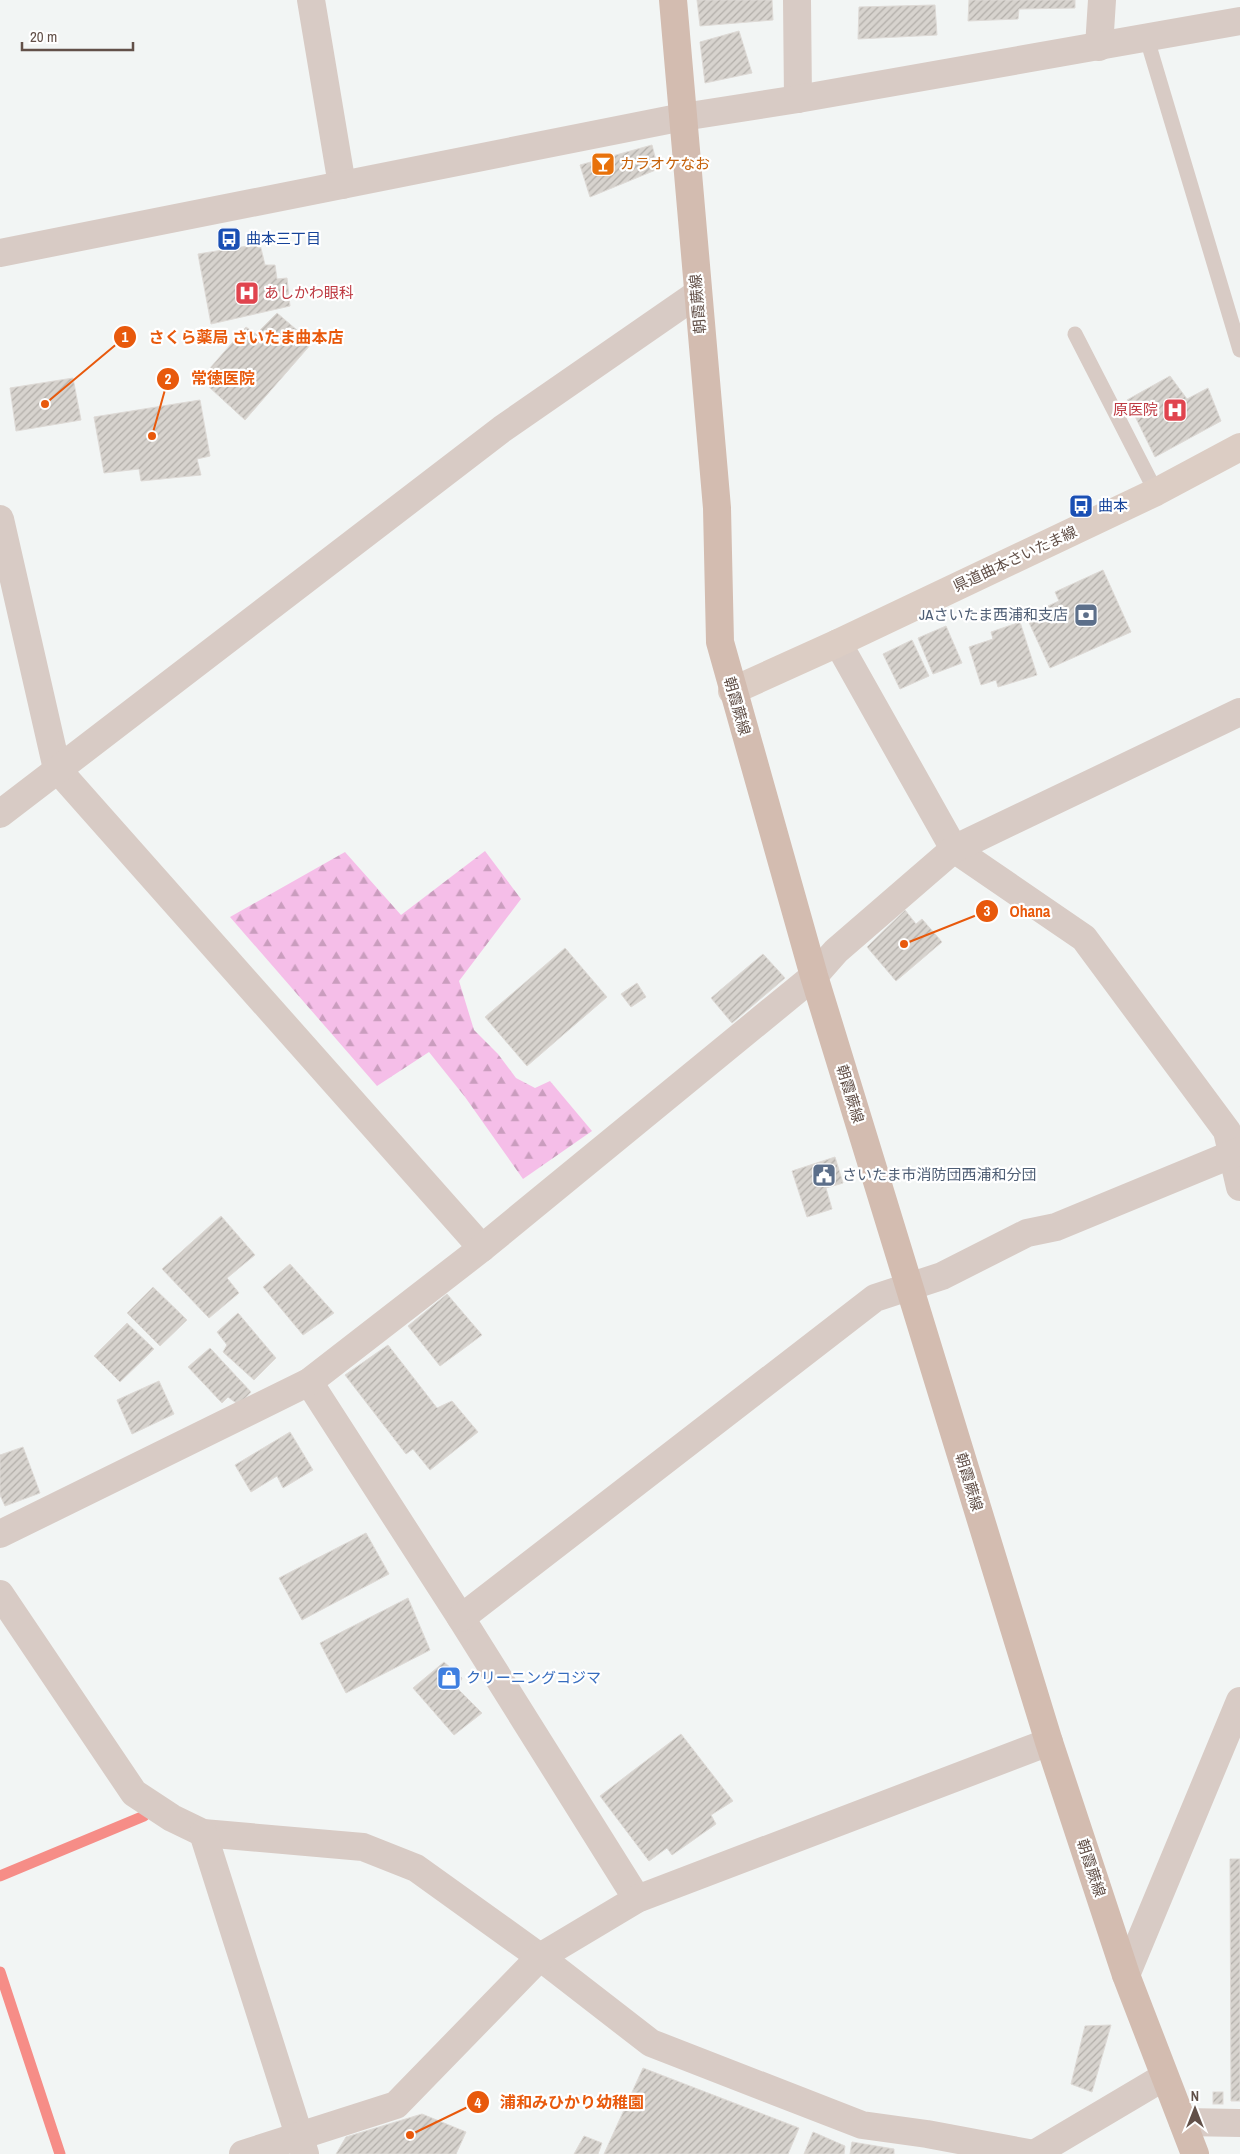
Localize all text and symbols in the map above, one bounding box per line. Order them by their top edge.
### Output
scale bar [22,20,134,52]
text: 20 m [30,26,57,47]
bar icon: カラオケなお [590,151,616,177]
place label: カラオケなお [620,153,710,174]
bus stop icon: 曲本三丁目 [216,226,242,252]
place label: 曲本三丁目 [246,228,321,249]
street label: 朝霞蕨線 [684,273,711,335]
hospital icon: あしかわ眼科 [234,280,260,306]
place label: あしかわ眼科 [264,282,354,303]
callout: さくら薬局 さいたま曲本店 [113,322,353,353]
text: 1 [122,326,129,347]
text: さくら薬局 さいたま曲本店 [148,326,344,348]
callout: 常徳医院 [156,363,265,394]
text: 常徳医院 [191,367,255,389]
text: 2 [165,368,172,389]
hospital icon: 原医院 [1162,397,1188,423]
place label: 原医院 [1113,399,1158,420]
bus stop icon: 曲本 [1068,493,1094,519]
place label: 曲本 [1098,495,1128,516]
street label: 県道曲本さいたま線 [949,521,1080,596]
bank icon: JAさいたま西浦和支店 [1073,602,1099,628]
place label: JAさいたま西浦和支店 [919,604,1068,625]
street label: 朝霞蕨線 [719,674,756,738]
callout: Ohana [974,896,1060,927]
text: 3 [984,900,991,921]
text: Ohana [1010,900,1051,922]
street label: 朝霞蕨線 [832,1062,869,1126]
public building icon: さいたま市消防団西浦和分団 [811,1162,837,1188]
place label: さいたま市消防団西浦和分団 [842,1164,1037,1185]
street label: 朝霞蕨線 [951,1450,988,1514]
shop icon: クリーニングコジマ [436,1665,462,1691]
place label: クリーニングコジマ [466,1667,601,1688]
street label: 朝霞蕨線 [1072,1836,1111,1900]
north arrow [1170,2084,1220,2134]
callout: 浦和みひかり幼稚園 [465,2087,654,2118]
text: N [1191,2087,1199,2105]
text: 浦和みひかり幼稚園 [500,2091,644,2113]
text: 4 [475,2092,482,2113]

